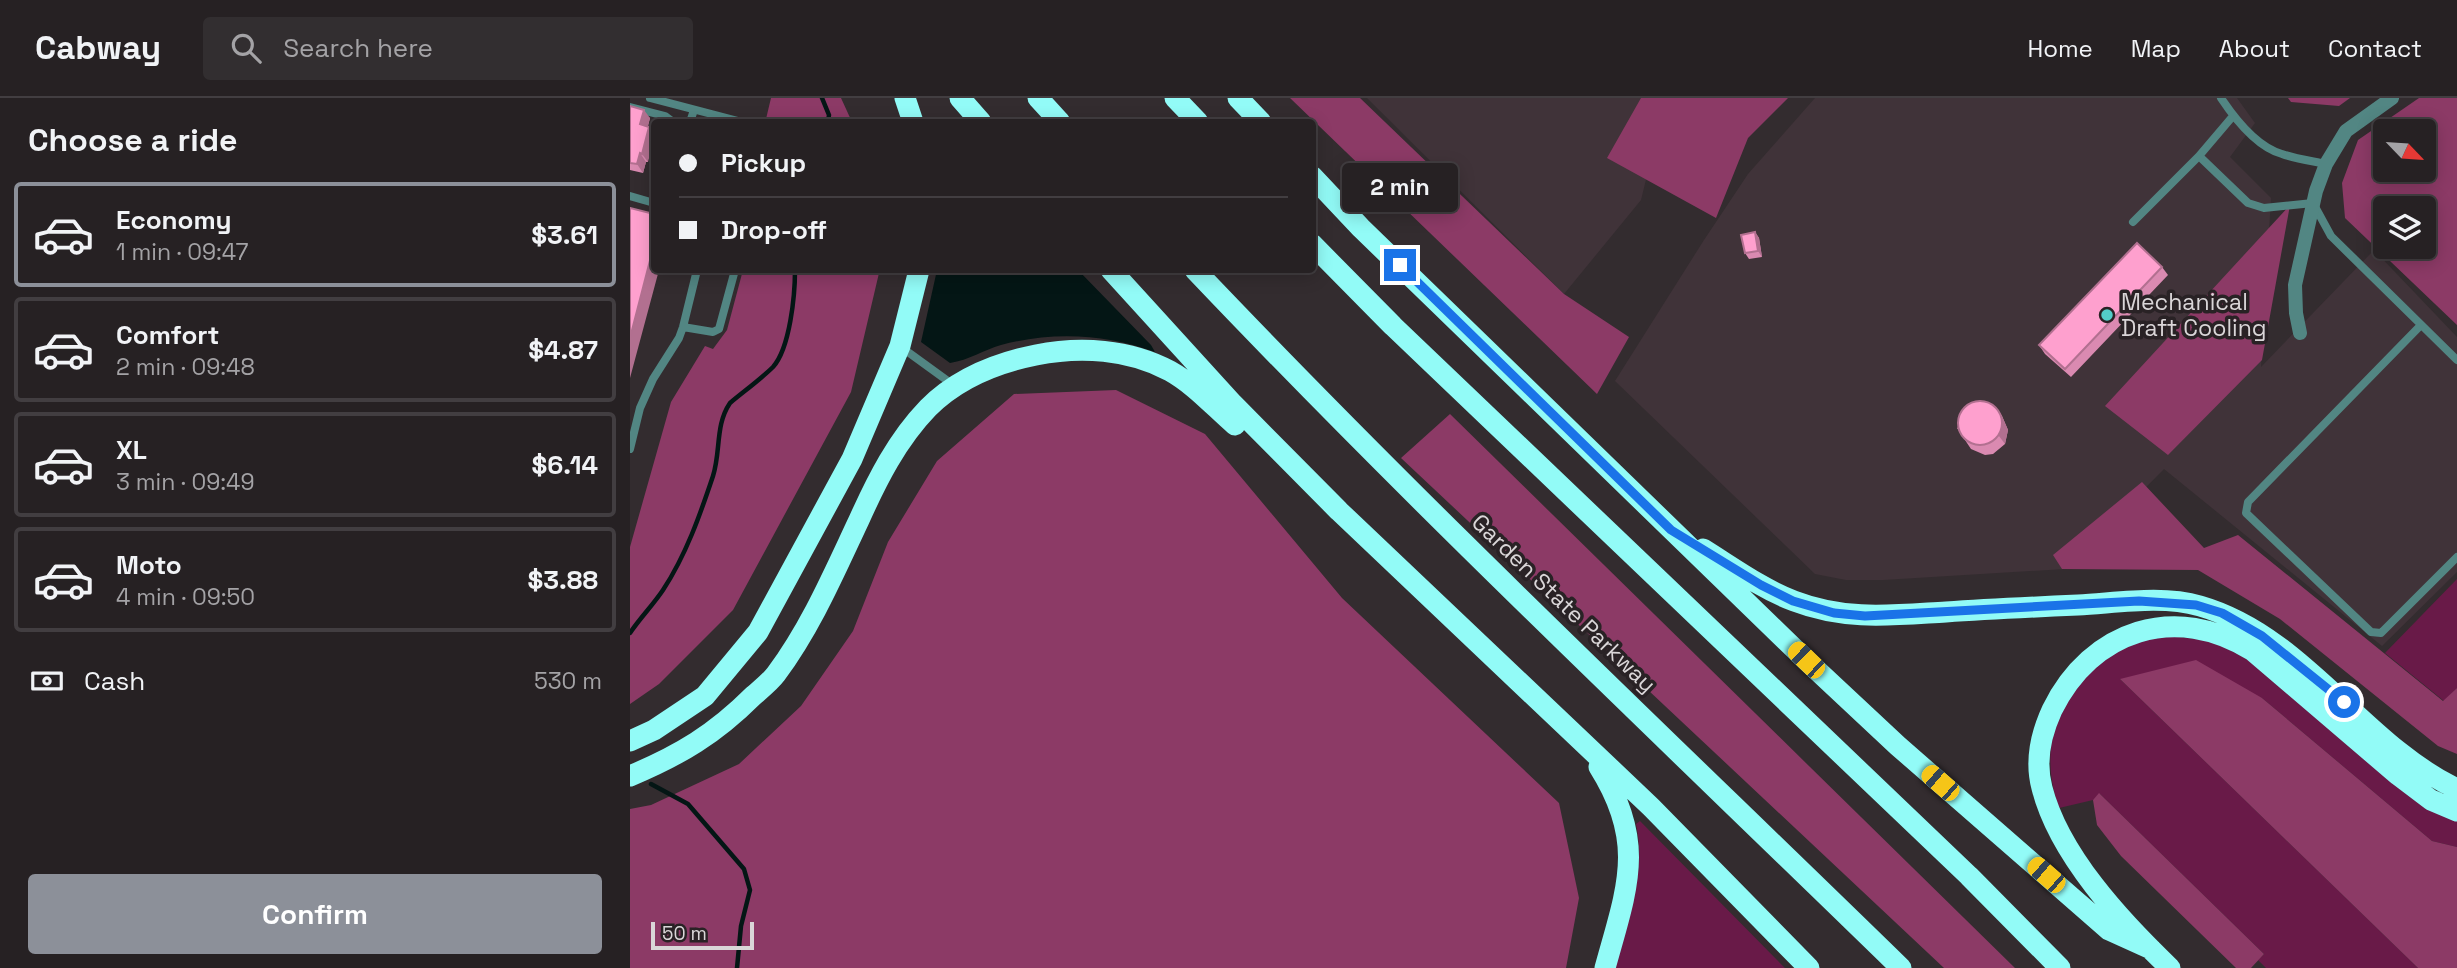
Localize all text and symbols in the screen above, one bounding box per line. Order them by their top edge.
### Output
search box [203,17,693,80]
text: Cabway [35,27,161,69]
icon: search [227,29,265,67]
text: Search here [283,31,433,65]
text: Home [2027,33,2093,64]
text: Map [2131,33,2181,64]
text: About [2219,33,2290,64]
text: Contact [2328,33,2422,64]
north arrow [2373,119,2436,182]
map controls [2373,119,2436,259]
text: Choose a ride [28,120,238,160]
text: Pickup [721,146,806,180]
callout: 2 min [1342,164,1458,212]
text: 2 min [1370,172,1430,202]
button: layers [2373,196,2436,259]
icon: car [32,203,95,266]
text: Economy [116,203,232,237]
text: Drop-off [721,213,827,247]
text: $3.61 [531,218,598,252]
text: 1 min · 09:47 [116,237,248,267]
route end [1384,249,1416,281]
place label: Mechanical Draft Cooling [2121,287,2267,343]
marker: Mechanical Draft Cooling [2099,307,2115,323]
icon: car [32,318,95,381]
text: Comfort [116,318,219,352]
text: $4.87 [528,333,598,367]
text: 2 min · 09:48 [116,352,255,382]
icon: car [32,433,95,496]
text: XL [116,433,147,467]
text: $6.14 [532,448,598,482]
text: 3 min · 09:49 [116,467,255,497]
street label: Garden State Parkway [1465,507,1663,699]
icon: car [32,548,95,611]
text: Moto [116,548,182,582]
text: $3.88 [527,563,598,597]
text: 4 min · 09:50 [116,582,255,612]
car [1784,638,1829,682]
icon: cash [28,662,66,700]
text: Cash [84,664,145,698]
text: 530 m [534,666,602,696]
route start [2328,686,2360,718]
car [1918,761,1963,805]
car [2024,853,2069,897]
button: Confirm [28,874,602,954]
scale bar [651,919,754,951]
text: 50 m [662,921,707,946]

